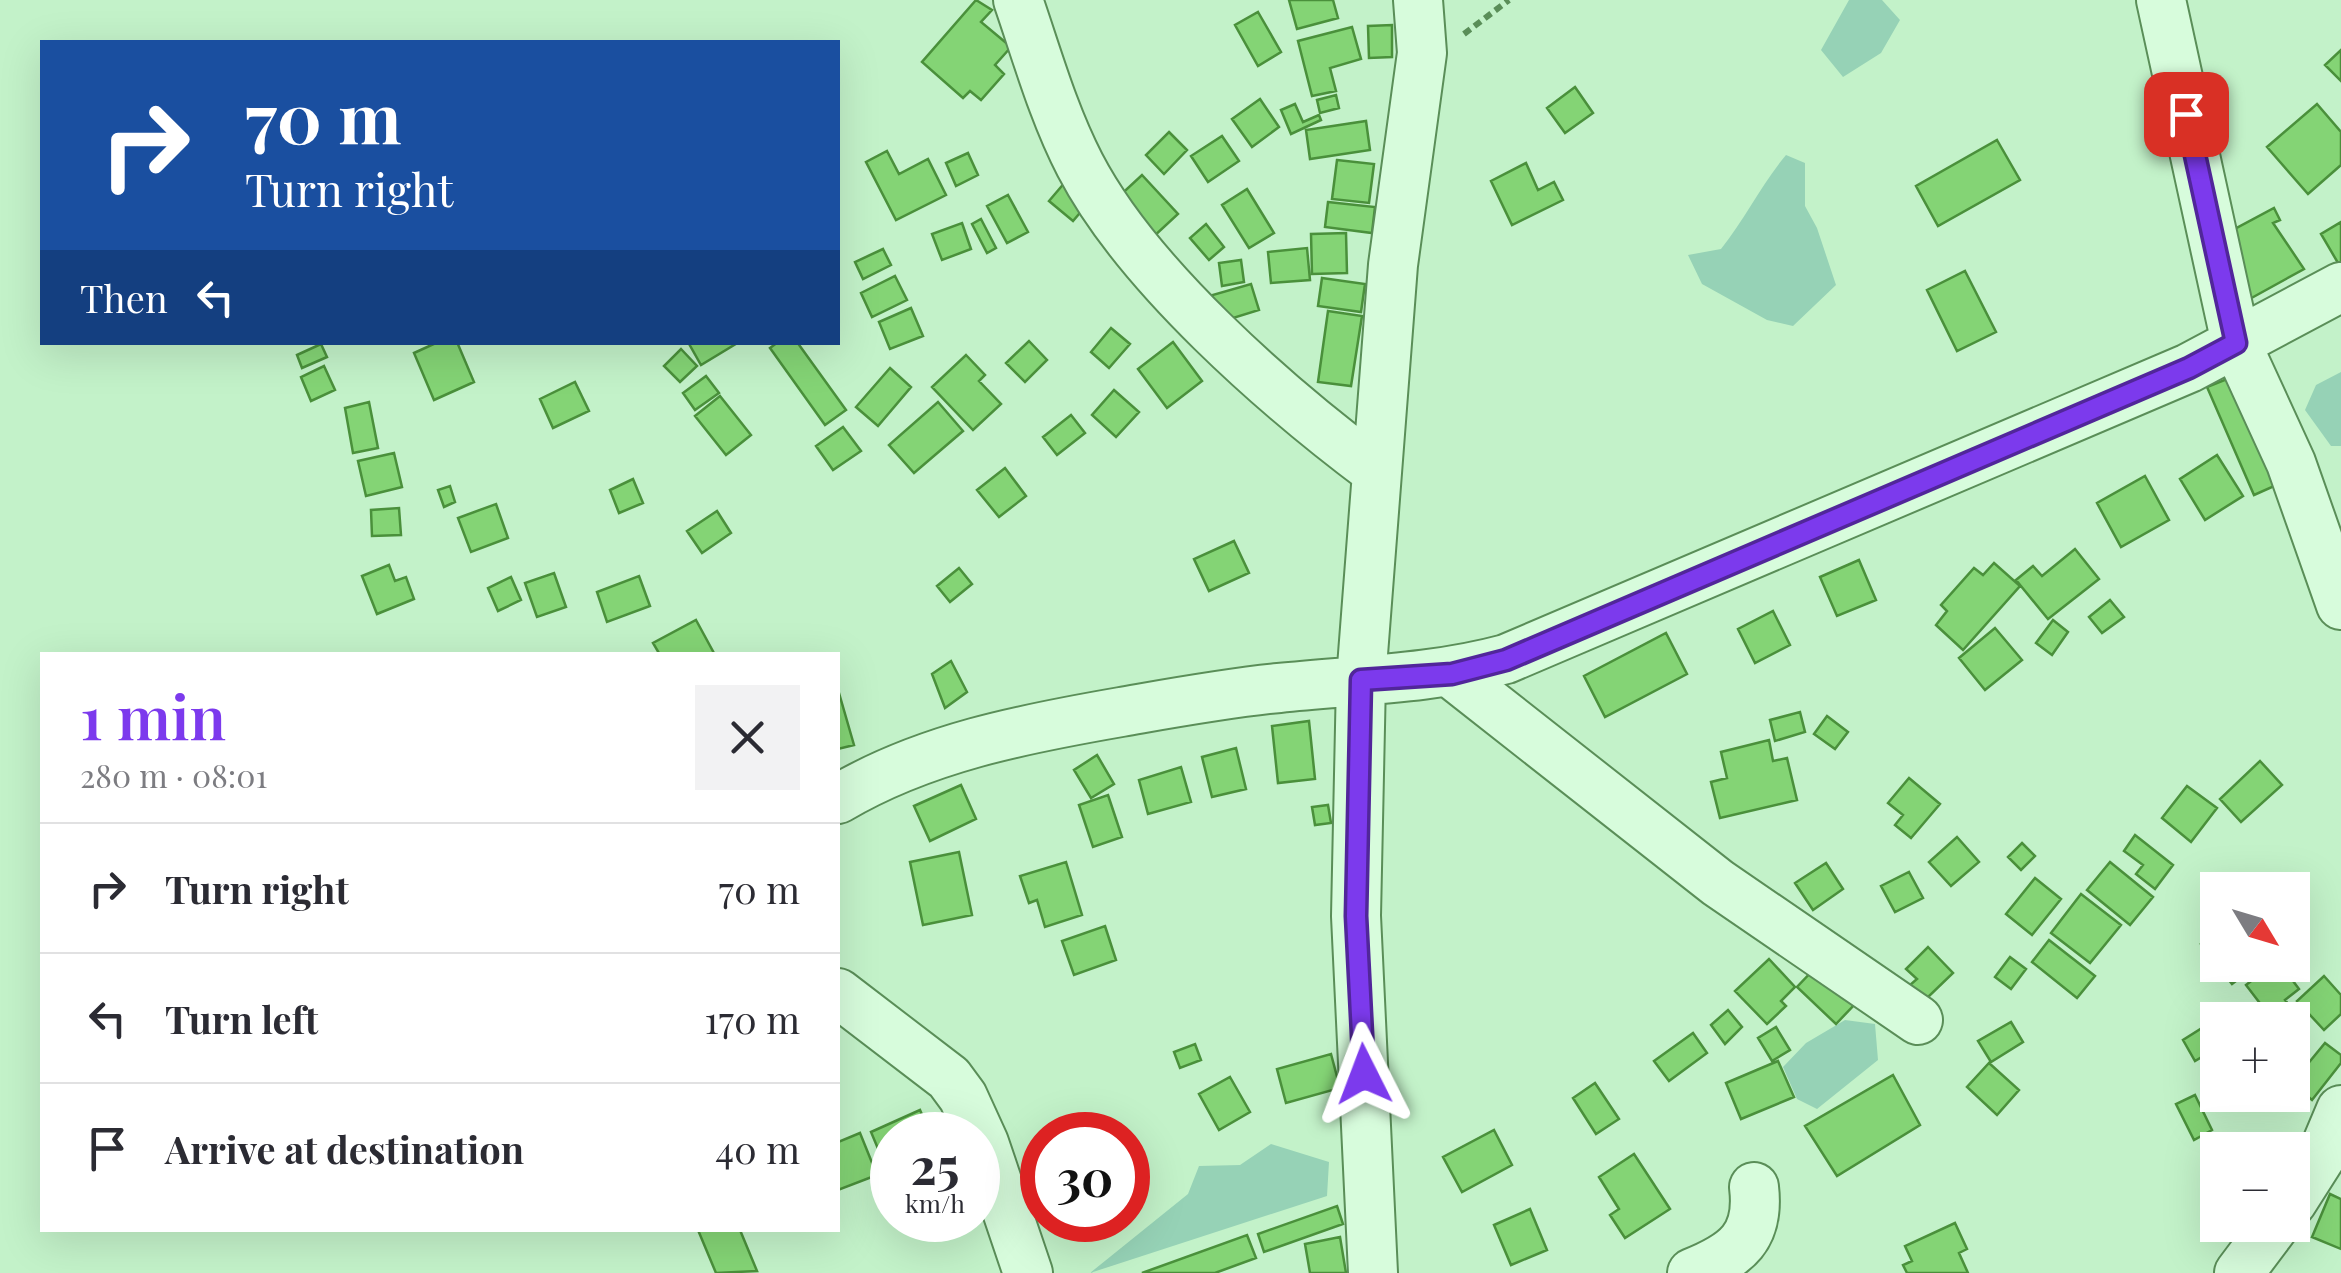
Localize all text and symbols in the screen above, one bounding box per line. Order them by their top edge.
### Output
text: 70 m [245,68,402,162]
pin [2144,72,2229,157]
icon: right [80,80,210,210]
icon: arrive [2159,87,2214,142]
text: Turn right [245,158,453,218]
icon: left [188,270,243,325]
text: Then [80,272,168,323]
text: 1 min [80,675,226,755]
button: close [695,685,800,790]
text: 280 m · 08:01 [80,753,267,796]
icon: right [80,861,135,916]
text: Turn right [165,863,349,914]
text: 70 m [719,863,800,914]
north arrow [2200,872,2310,982]
map controls [2200,872,2310,1242]
icon: left [80,991,135,1046]
text: Turn left [165,993,318,1044]
text: 170 m [705,993,800,1044]
button: + [2200,1002,2310,1112]
position arrow [1312,1022,1416,1126]
speed limit sign: 30 [1020,1112,1150,1242]
icon: arrive [80,1121,135,1176]
text: Arrive at destination [165,1123,524,1174]
text: 40 m [715,1123,800,1174]
text: 25 [910,1131,960,1198]
button: − [2200,1132,2310,1242]
text: km/h [905,1186,965,1219]

